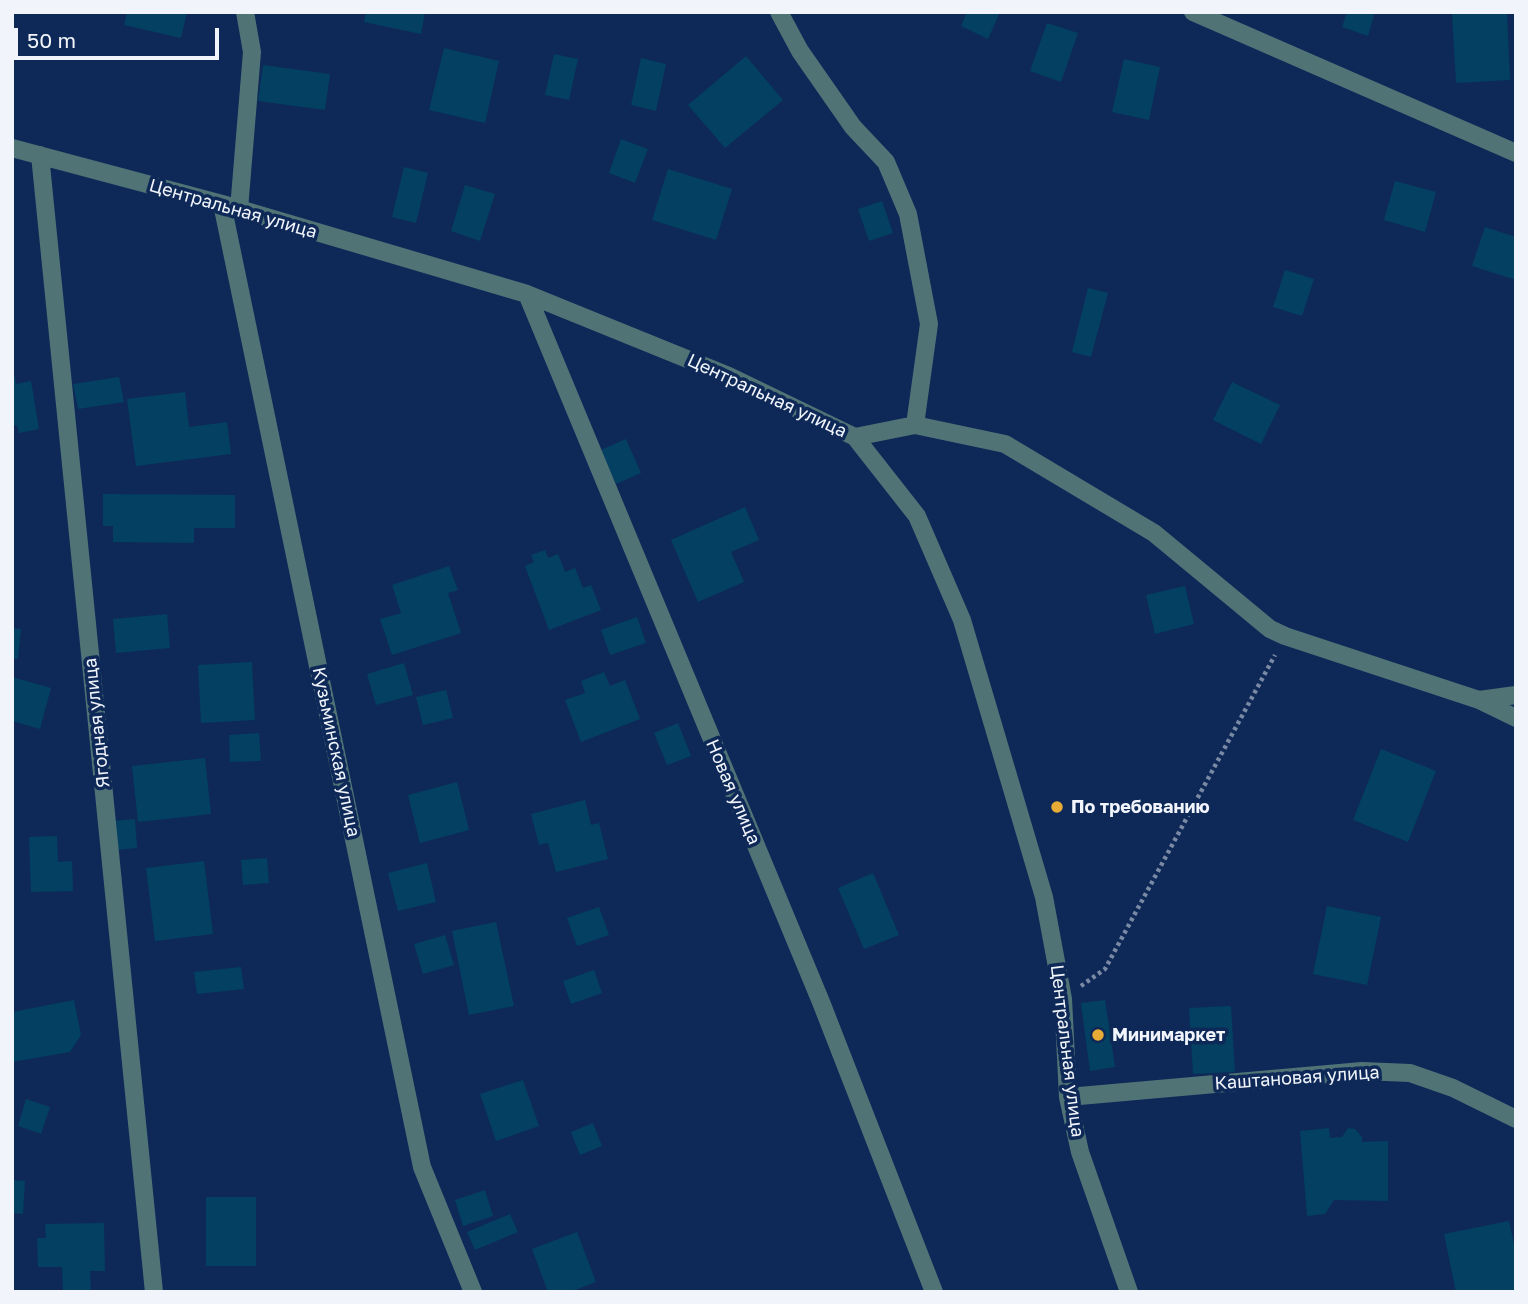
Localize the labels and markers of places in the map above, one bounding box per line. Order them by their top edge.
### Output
place label: По требованию [1071,796,1210,818]
marker: По требованию [1049,799,1065,815]
place label: Минимаркет [1112,1024,1225,1046]
marker: Минимаркет [1090,1027,1106,1043]

